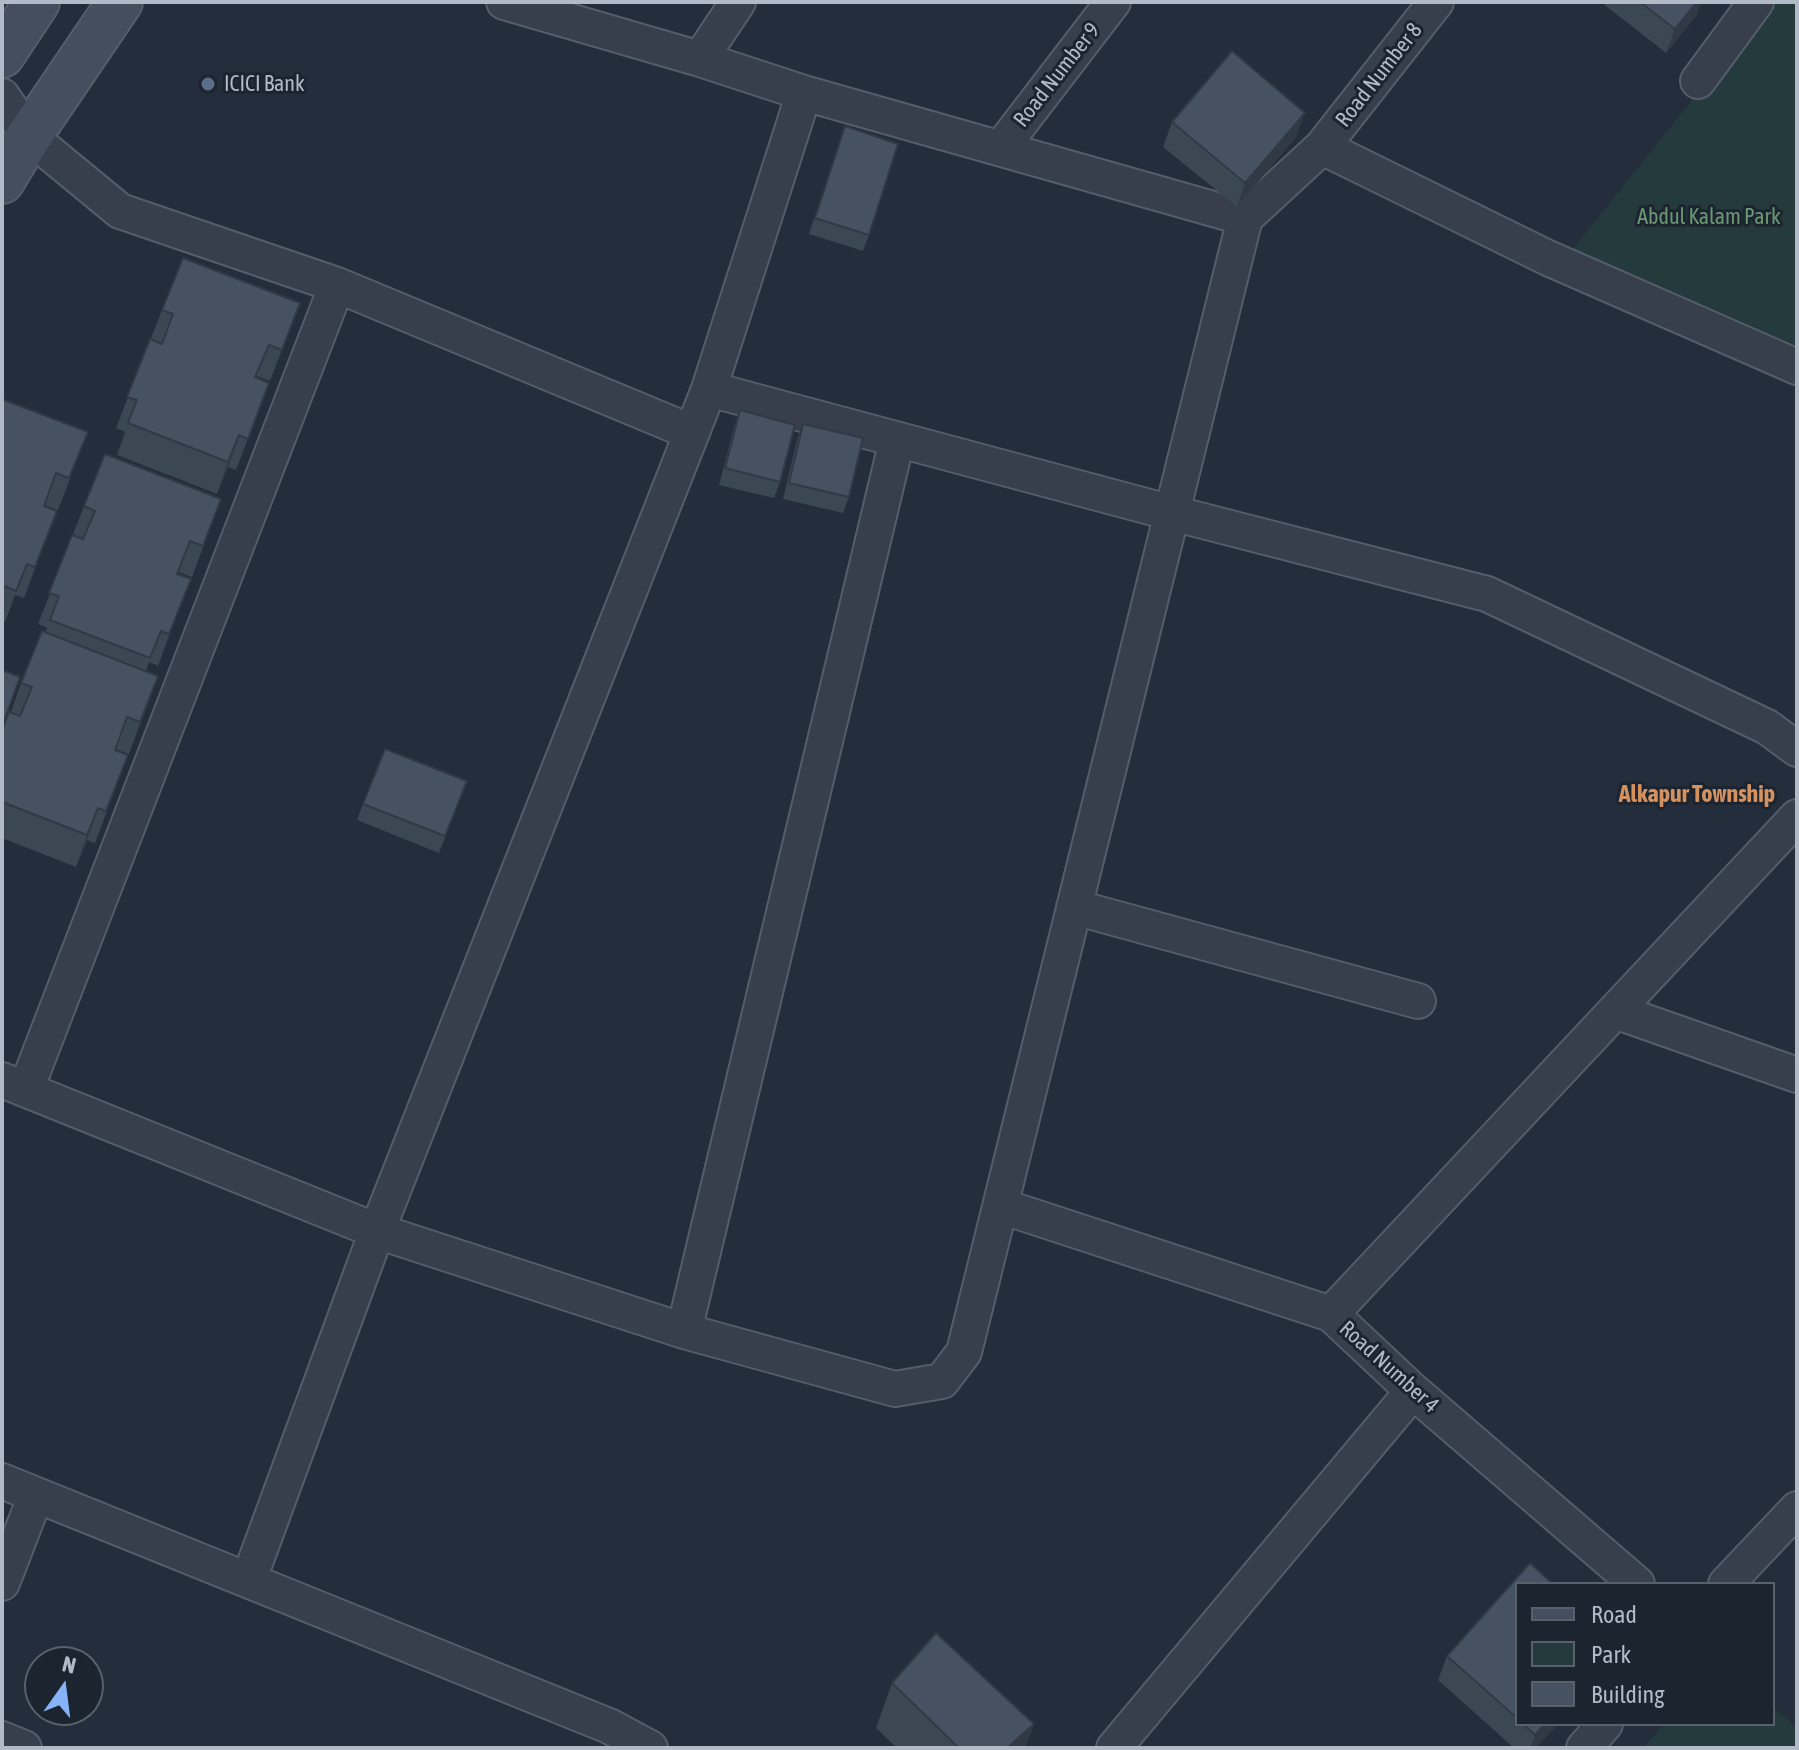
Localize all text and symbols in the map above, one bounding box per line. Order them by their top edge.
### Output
street label: Road Number 9 [1008,18,1106,132]
street label: Road Number 8 [1330,18,1428,132]
place label: ICICI Bank [224,71,305,97]
marker: ICICI Bank [199,75,217,93]
park label: Abdul Kalam Park [1637,204,1781,230]
district label: Alkapur Township [1619,780,1775,808]
street label: Road Number 4 [1334,1315,1444,1419]
legend [1515,1582,1775,1726]
text: Road [1591,1601,1637,1628]
text: Park [1591,1641,1631,1668]
north arrow [24,1646,104,1726]
text: N [60,1650,79,1679]
text: Building [1591,1681,1664,1708]

